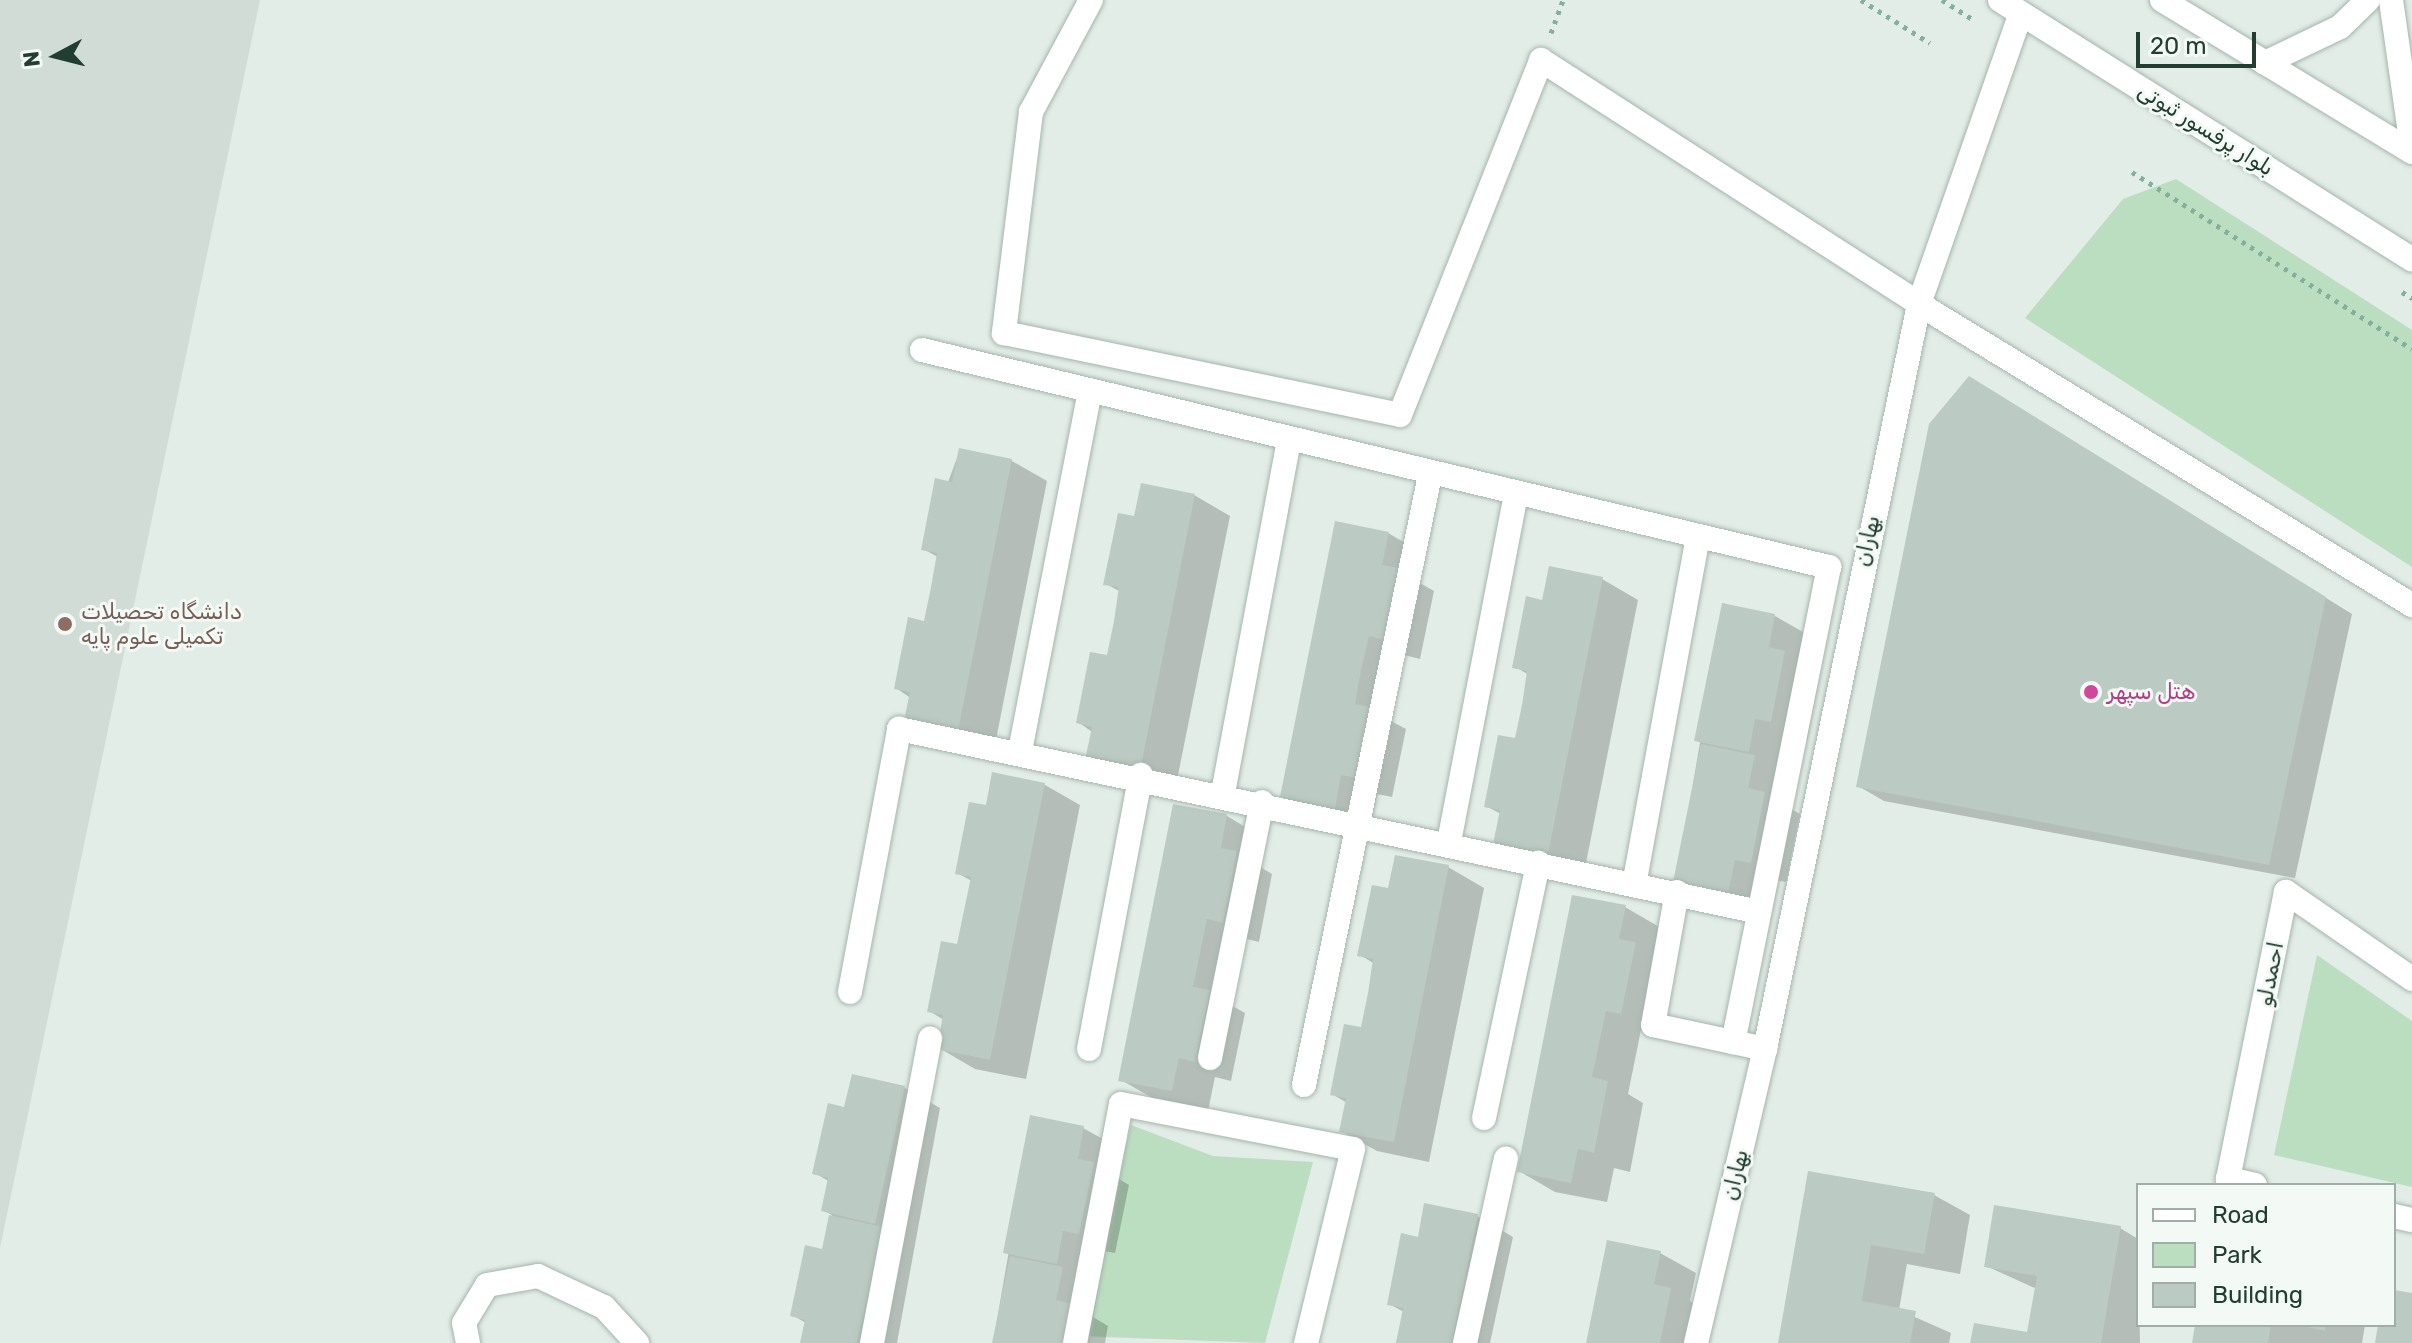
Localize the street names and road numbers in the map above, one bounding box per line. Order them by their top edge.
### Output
street label: بلوار پرفسور ثبوتی [2133,77,2279,181]
street label: بهاران [1849,513,1885,569]
street label: احمدلو [2251,939,2289,1009]
street label: بهاران [1716,1147,1754,1203]

